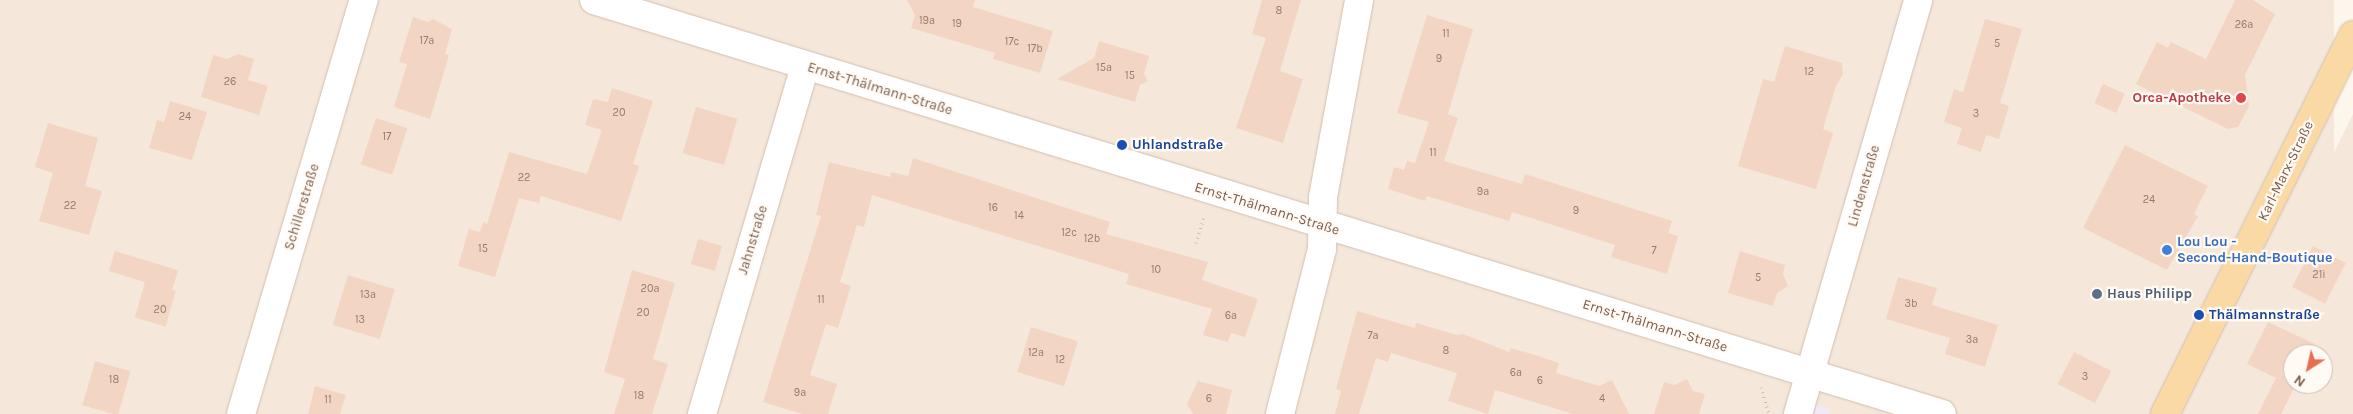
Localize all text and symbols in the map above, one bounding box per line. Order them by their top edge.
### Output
house number: 8 [1276,4,1282,18]
house number: 19a [919,14,935,28]
house number: 19 [952,17,962,31]
house number: 26a [2235,18,2253,32]
house number: 11 [1442,27,1450,41]
house number: 17a [420,34,434,48]
house number: 17c [1005,35,1019,49]
house number: 5 [1994,37,2000,51]
house number: 17b [1027,42,1043,56]
house number: 9 [1436,52,1442,66]
street label: Ernst-Thälmann-Straße [805,59,955,119]
house number: 15a [1096,61,1112,75]
house number: 12 [1804,65,1814,79]
house number: 15 [1125,69,1135,83]
house number: 26 [224,75,236,89]
place label: Orca-Apotheke [2133,90,2231,106]
marker: Orca-Apotheke [2235,92,2247,104]
house number: 20 [613,106,625,120]
house number: 3 [1973,107,1979,121]
house number: 24 [179,110,191,124]
street label: Karl-Marx-Straße [2255,118,2317,224]
house number: 17 [383,130,391,144]
place label: Uhlandstraße [1132,137,1223,153]
marker: Uhlandstraße [1116,139,1128,151]
street label: Lindenstraße [1844,143,1884,229]
house number: 11 [1429,146,1437,160]
street label: Schillerstraße [281,162,323,252]
house number: 22 [518,171,530,185]
street label: Ernst-Thälmann-Straße [1192,179,1342,239]
house number: 9a [1477,185,1489,199]
house number: 24 [2143,193,2155,207]
house number: 22 [64,199,76,213]
house number: 16 [988,201,998,215]
street label: Jahnstraße [735,203,771,277]
house number: 9 [1573,204,1579,218]
house number: 14 [1014,209,1024,223]
house number: 12c [1061,226,1077,240]
house number: 12b [1084,232,1100,246]
place label: Lou Lou - Second-Hand-Boutique [2177,234,2332,266]
house number: 15 [478,242,488,256]
house number: 7 [1651,244,1657,258]
marker: Lou Lou - Second-Hand-Boutique [2161,244,2173,256]
house number: 10 [1151,263,1161,277]
house number: 21i [2312,268,2326,282]
house number: 5 [1755,271,1761,285]
house number: 20a [641,282,659,296]
place label: Haus Philipp [2107,286,2192,302]
house number: 13a [360,288,376,302]
marker: Haus Philipp [2091,288,2103,300]
house number: 11 [817,293,825,307]
street label: Ernst-Thälmann-Straße [1580,296,1730,356]
house number: 3b [1904,297,1918,311]
house number: 20 [154,303,166,317]
house number: 20 [637,306,649,320]
place label: Thälmannstraße [2209,307,2320,323]
house number: 6a [1225,309,1237,323]
marker: Thälmannstraße [2193,309,2205,321]
house number: 13 [355,313,365,327]
house number: 7a [1367,329,1379,343]
house number: 3a [1966,333,1978,347]
house number: 8 [1443,344,1449,358]
north arrow [2283,344,2333,394]
house number: 12a [1028,346,1044,360]
house number: 12 [1055,353,1065,367]
house number: 6a [1510,366,1522,380]
house number: 3 [2082,370,2088,384]
text: N [2291,371,2309,391]
house number: 18 [109,373,119,387]
house number: 6 [1537,374,1543,388]
house number: 9a [794,386,806,400]
house number: 18 [634,389,644,403]
house number: 6 [1206,392,1212,406]
house number: 4 [1599,392,1605,406]
house number: 11 [324,393,332,407]

